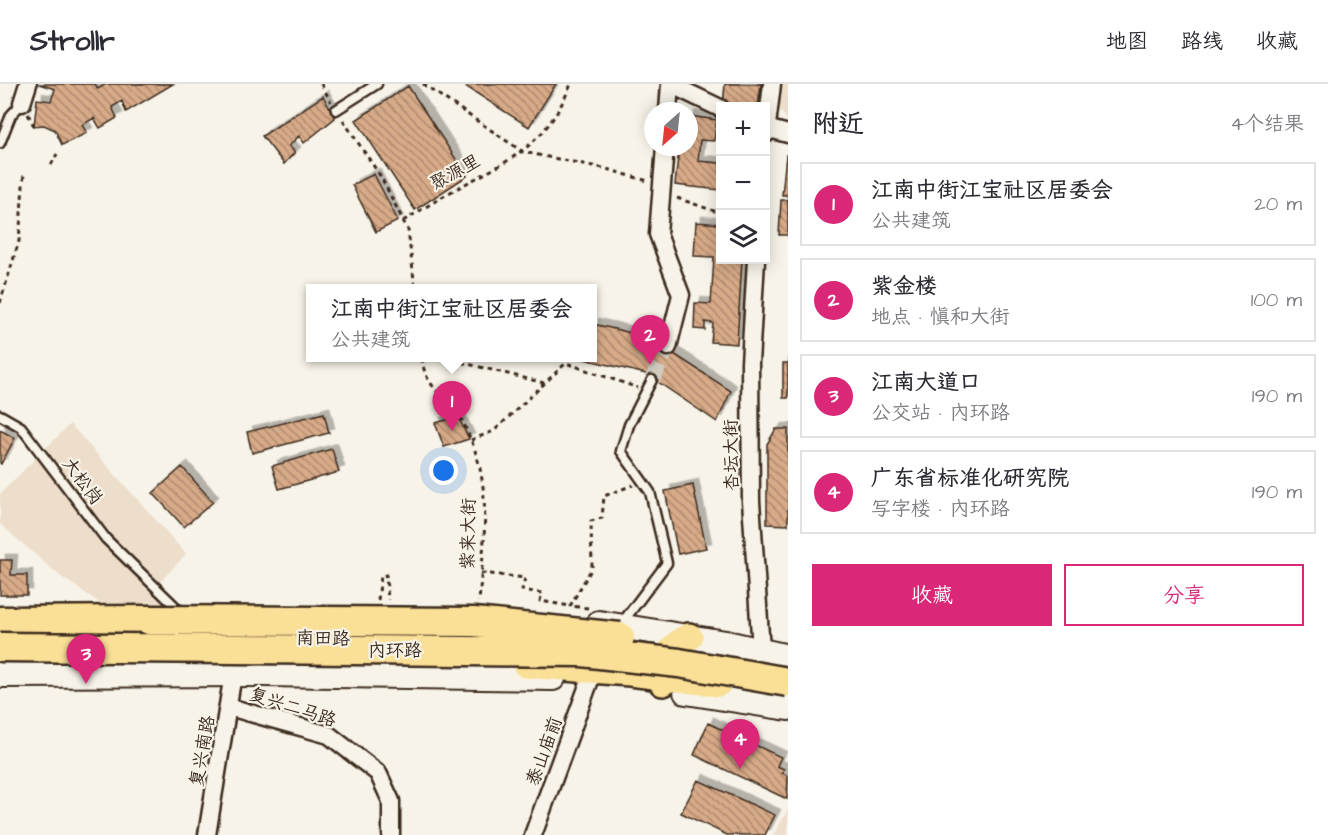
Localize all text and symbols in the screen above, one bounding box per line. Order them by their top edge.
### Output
text: Strollr [30,22,115,61]
text: 地图 [1106,27,1148,56]
text: 路线 [1181,27,1223,56]
text: 收藏 [1256,27,1298,56]
north arrow [644,102,698,156]
map controls [716,102,770,264]
button: + [716,102,770,156]
text: 附近 [812,106,864,142]
text: 4个结果 [1230,110,1304,138]
street label: 聚源里 [426,148,485,196]
button: − [716,156,770,210]
text: 江南中街江宝社区居委会 [871,175,1113,206]
text: 1 [832,190,835,218]
text: 20 m [1254,190,1302,218]
text: 公共建筑 [871,207,951,235]
button: layers [716,210,770,264]
text: 紫金楼 [871,271,937,302]
popup [306,284,597,362]
text: 2 [828,286,839,314]
text: 100 m [1251,286,1302,314]
text: 江南中街江宝社区居委会 [330,294,573,325]
text: 地点 · 慎和大街 [871,303,1010,331]
pin: 2 [630,316,670,365]
text: 公共建筑 [330,326,410,354]
text: 江南大道口 [871,367,981,398]
pin: 1 [432,382,472,431]
text: 3 [828,382,839,410]
text: 190 m [1252,382,1302,410]
text: 公交站 · 内环路 [871,399,1010,427]
street label: 杏坛大街 [718,419,745,491]
street label: 大松岗 [56,452,109,510]
your location [429,456,458,485]
text: 广东省标准化研究院 [871,463,1069,494]
text: 4 [827,478,840,506]
text: 190 m [1252,478,1302,506]
text: 写字楼 · 内环路 [871,495,1010,523]
street label: 紫来大街 [455,498,482,570]
button: 收藏 [812,564,1052,626]
button: 分享 [1064,564,1304,626]
street label: 南田路 [296,626,350,651]
pin: 3 [66,634,106,684]
street label: 内环路 [368,638,422,663]
street label: 复兴二马路 [246,682,340,733]
street label: 复兴南路 [184,713,221,789]
street label: 泰山庙前 [520,713,569,789]
pin: 4 [720,720,760,769]

